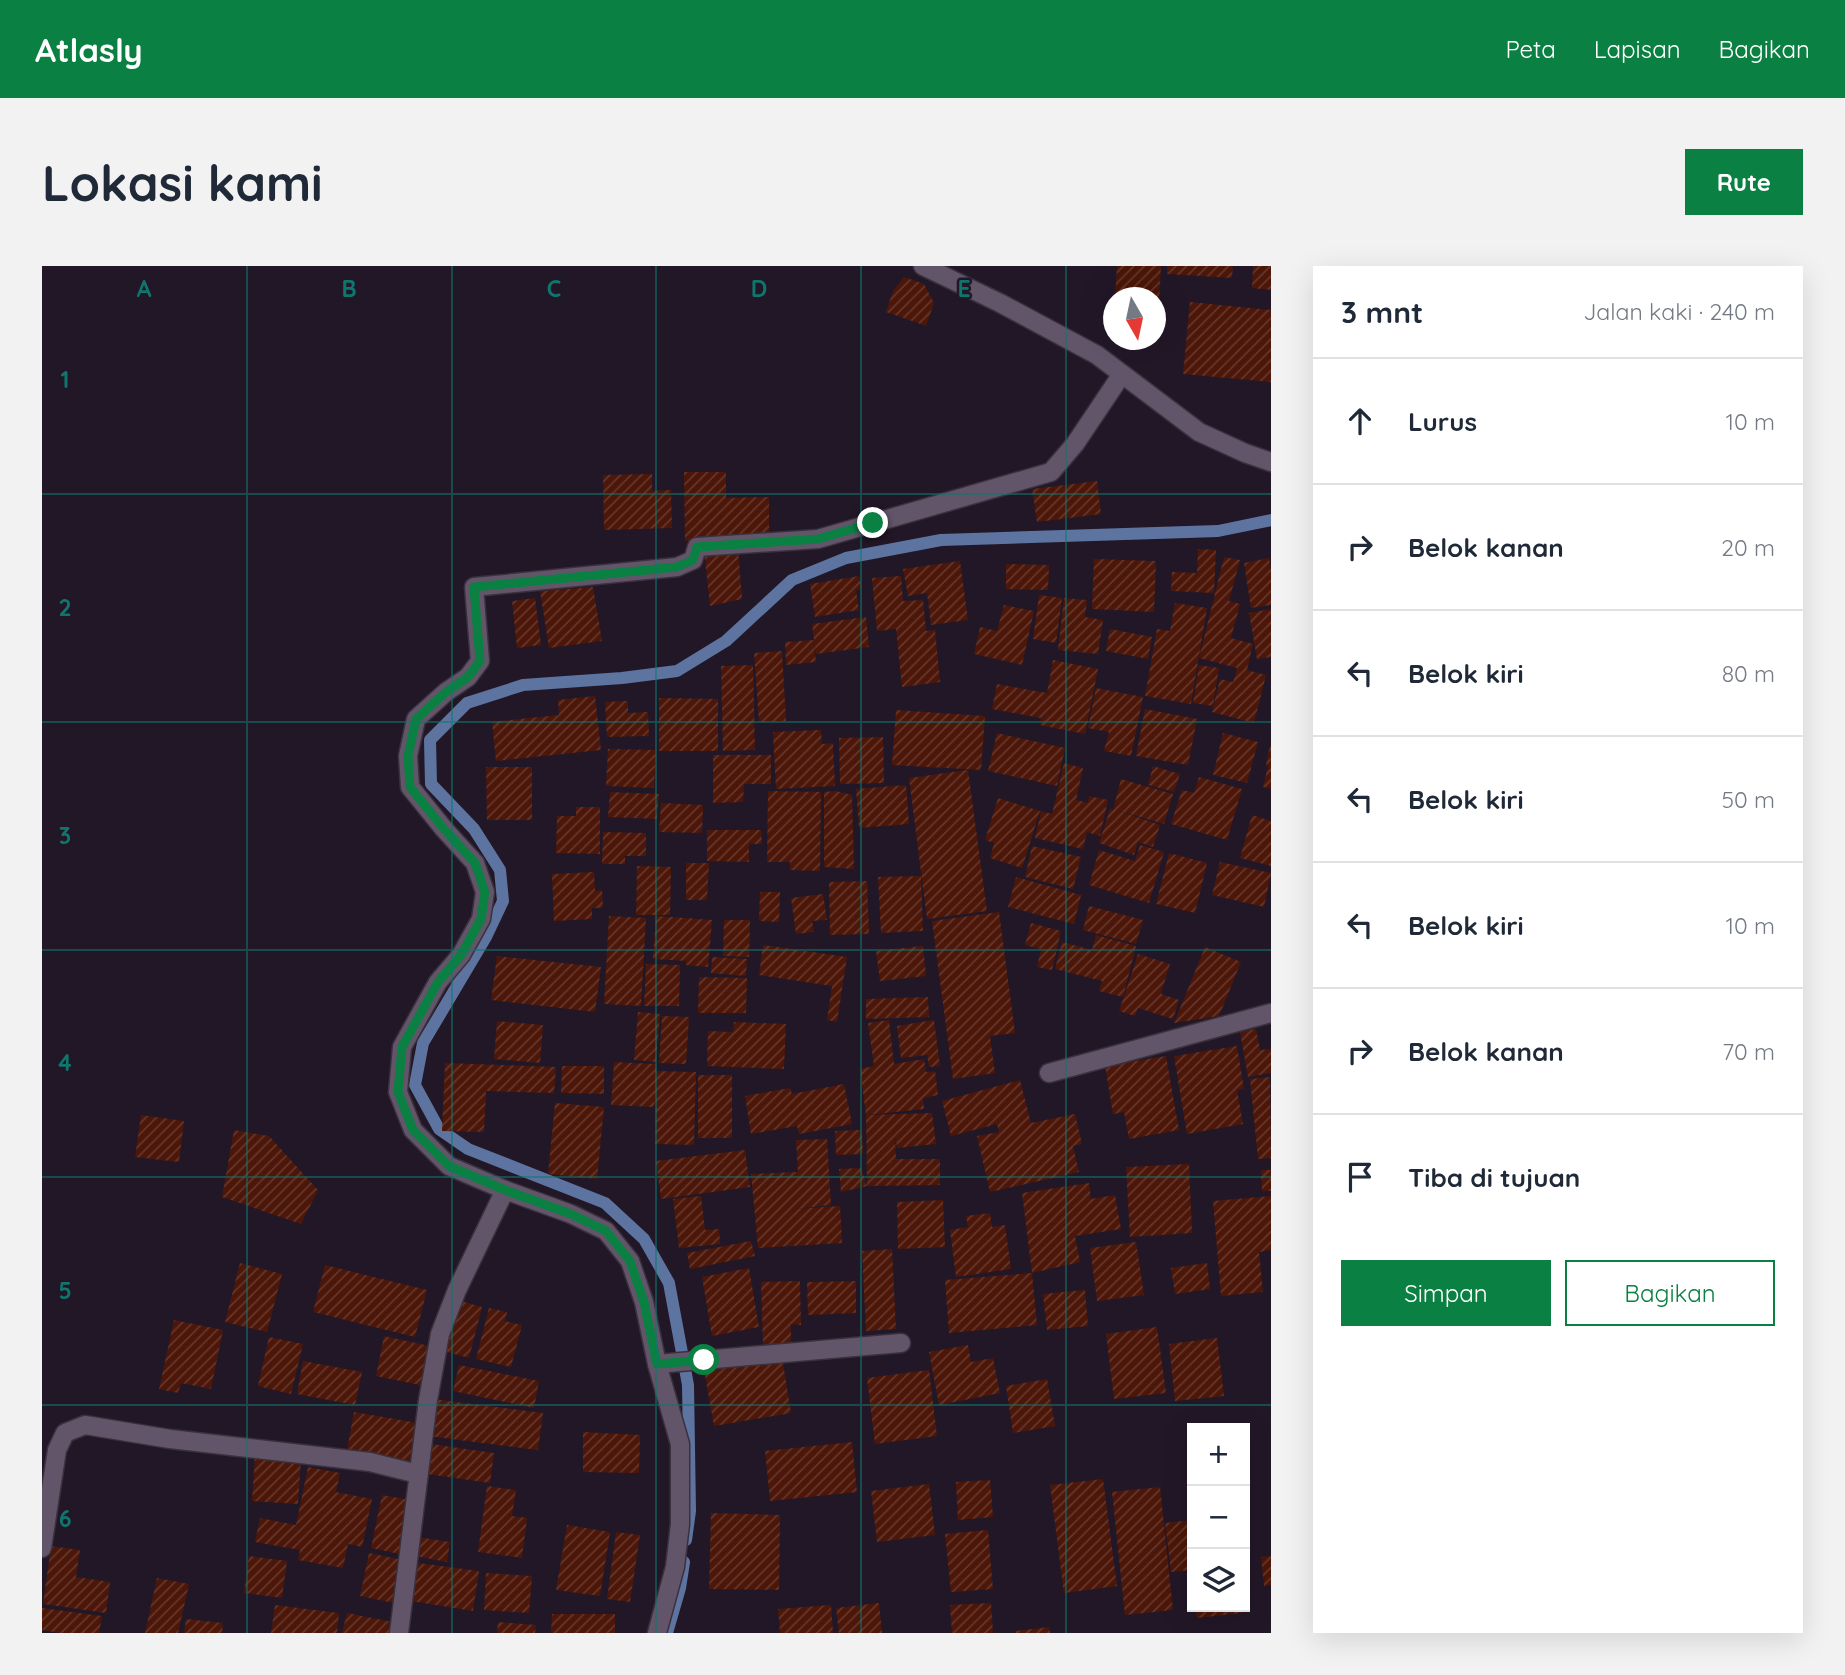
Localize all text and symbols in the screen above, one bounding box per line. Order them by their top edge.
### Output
text: Atlasly [35,29,143,70]
text: Peta [1505,34,1556,64]
text: Lapisan [1594,34,1681,64]
text: Bagikan [1719,34,1810,64]
button: Rute [1685,149,1803,215]
text: Lokasi kami [42,152,323,213]
text: A [137,274,152,303]
text: B [341,274,357,303]
text: C [547,274,561,303]
text: D [751,274,767,303]
text: E [957,274,971,303]
north arrow [1103,287,1166,350]
text: 3 mnt [1341,293,1423,331]
text: Jalan kaki · 240 m [1583,297,1775,326]
text: 1 [61,365,69,394]
icon: ahead [1341,402,1379,440]
text: Lurus [1408,405,1477,438]
text: 10 m [1726,407,1775,436]
route end [857,507,888,538]
icon: right [1341,528,1379,566]
text: Belok kanan [1408,531,1564,564]
text: 20 m [1721,533,1775,562]
text: 2 [58,593,72,622]
icon: left [1341,654,1379,692]
text: Belok kiri [1408,657,1524,690]
text: 80 m [1722,659,1775,688]
icon: left [1341,780,1379,818]
text: Belok kiri [1408,783,1524,816]
text: 50 m [1722,785,1775,814]
text: 3 [59,821,71,850]
icon: left [1341,906,1379,944]
text: Belok kiri [1408,909,1524,942]
text: 10 m [1726,911,1775,940]
icon: right [1341,1032,1379,1070]
text: Belok kanan [1408,1035,1564,1068]
text: 70 m [1722,1037,1775,1066]
text: 4 [58,1048,72,1077]
icon: arrive [1341,1158,1379,1196]
text: Tiba di tujuan [1408,1161,1580,1194]
button: Simpan [1341,1260,1551,1326]
button: Bagikan [1565,1260,1775,1326]
text: 5 [58,1276,72,1305]
route start [688,1344,719,1375]
map controls [1187,1423,1250,1612]
button: + [1187,1423,1250,1486]
button: − [1187,1486,1250,1549]
text: 6 [59,1504,71,1533]
button: layers [1187,1549,1250,1612]

